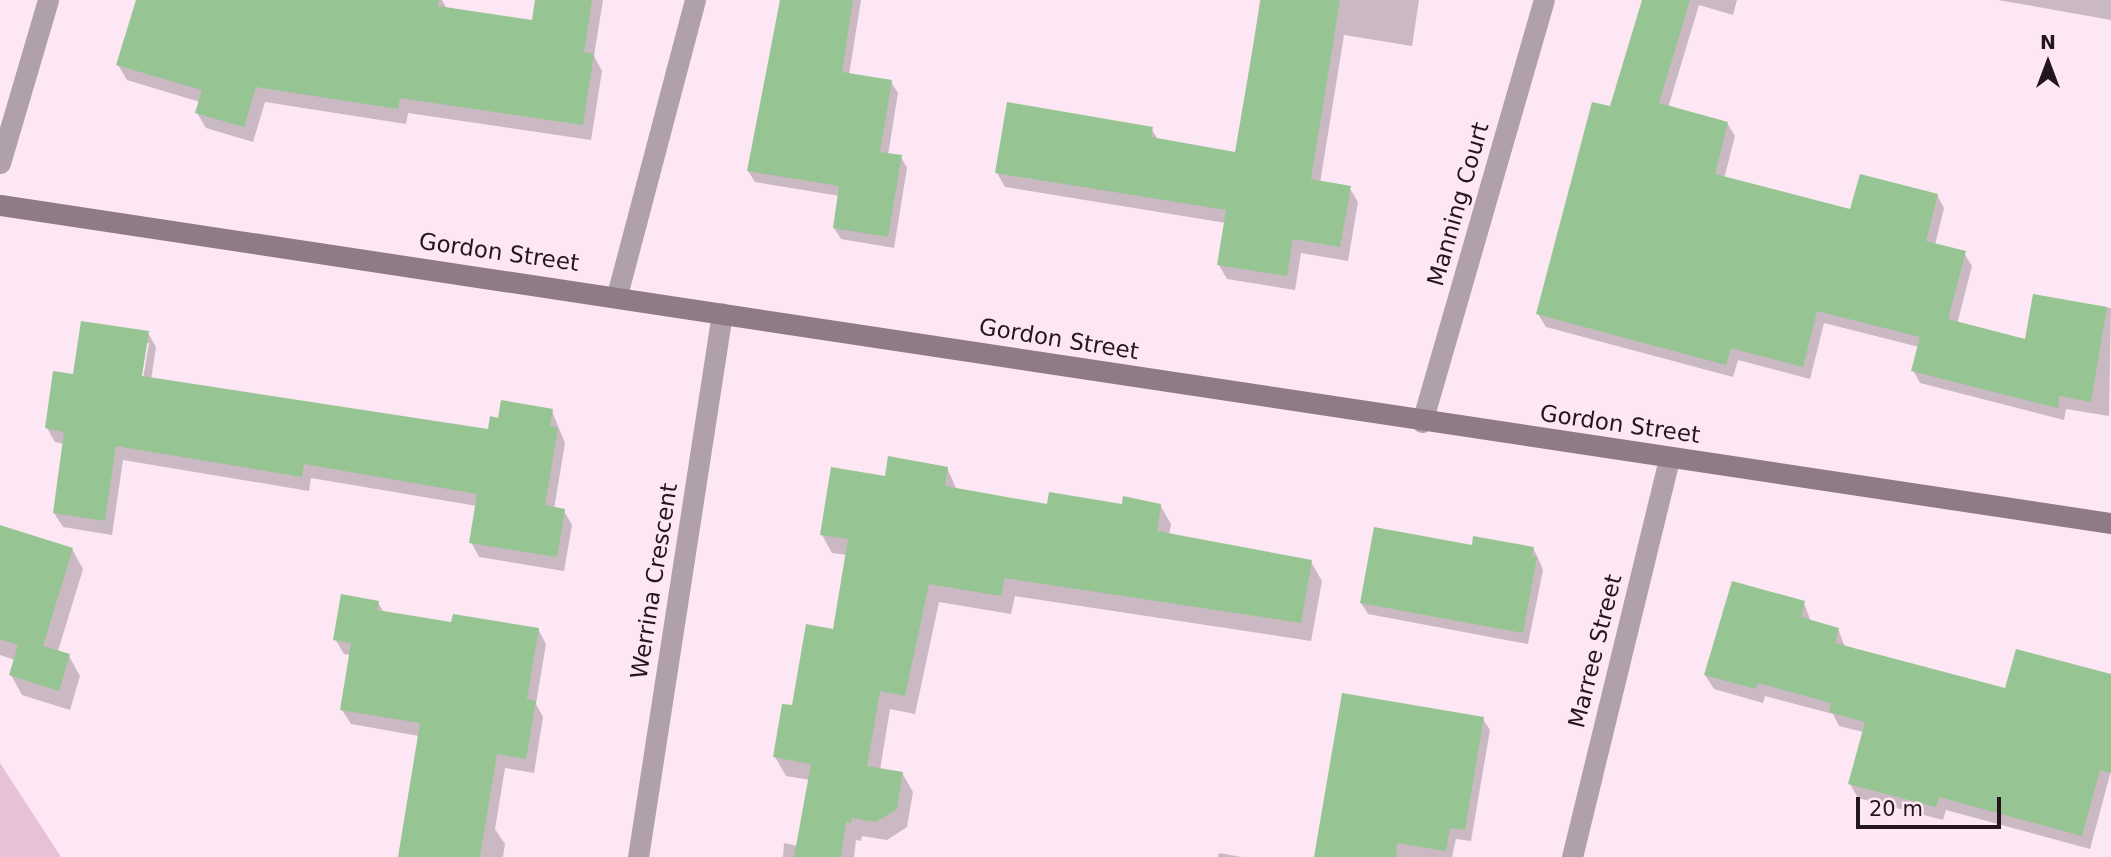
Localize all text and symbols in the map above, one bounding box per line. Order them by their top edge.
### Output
north arrow [2013,28,2083,98]
text: N [2040,31,2056,53]
street label: Manning Court [1421,119,1495,289]
street label: Gordon Street [417,227,581,277]
street label: Gordon Street [977,313,1141,365]
street label: Gordon Street [1538,399,1702,449]
street label: Werrina Crescent [625,481,683,681]
street label: Marree Street [1563,571,1627,731]
scale bar [1859,784,2004,828]
text: 20 m [1869,797,1923,821]

